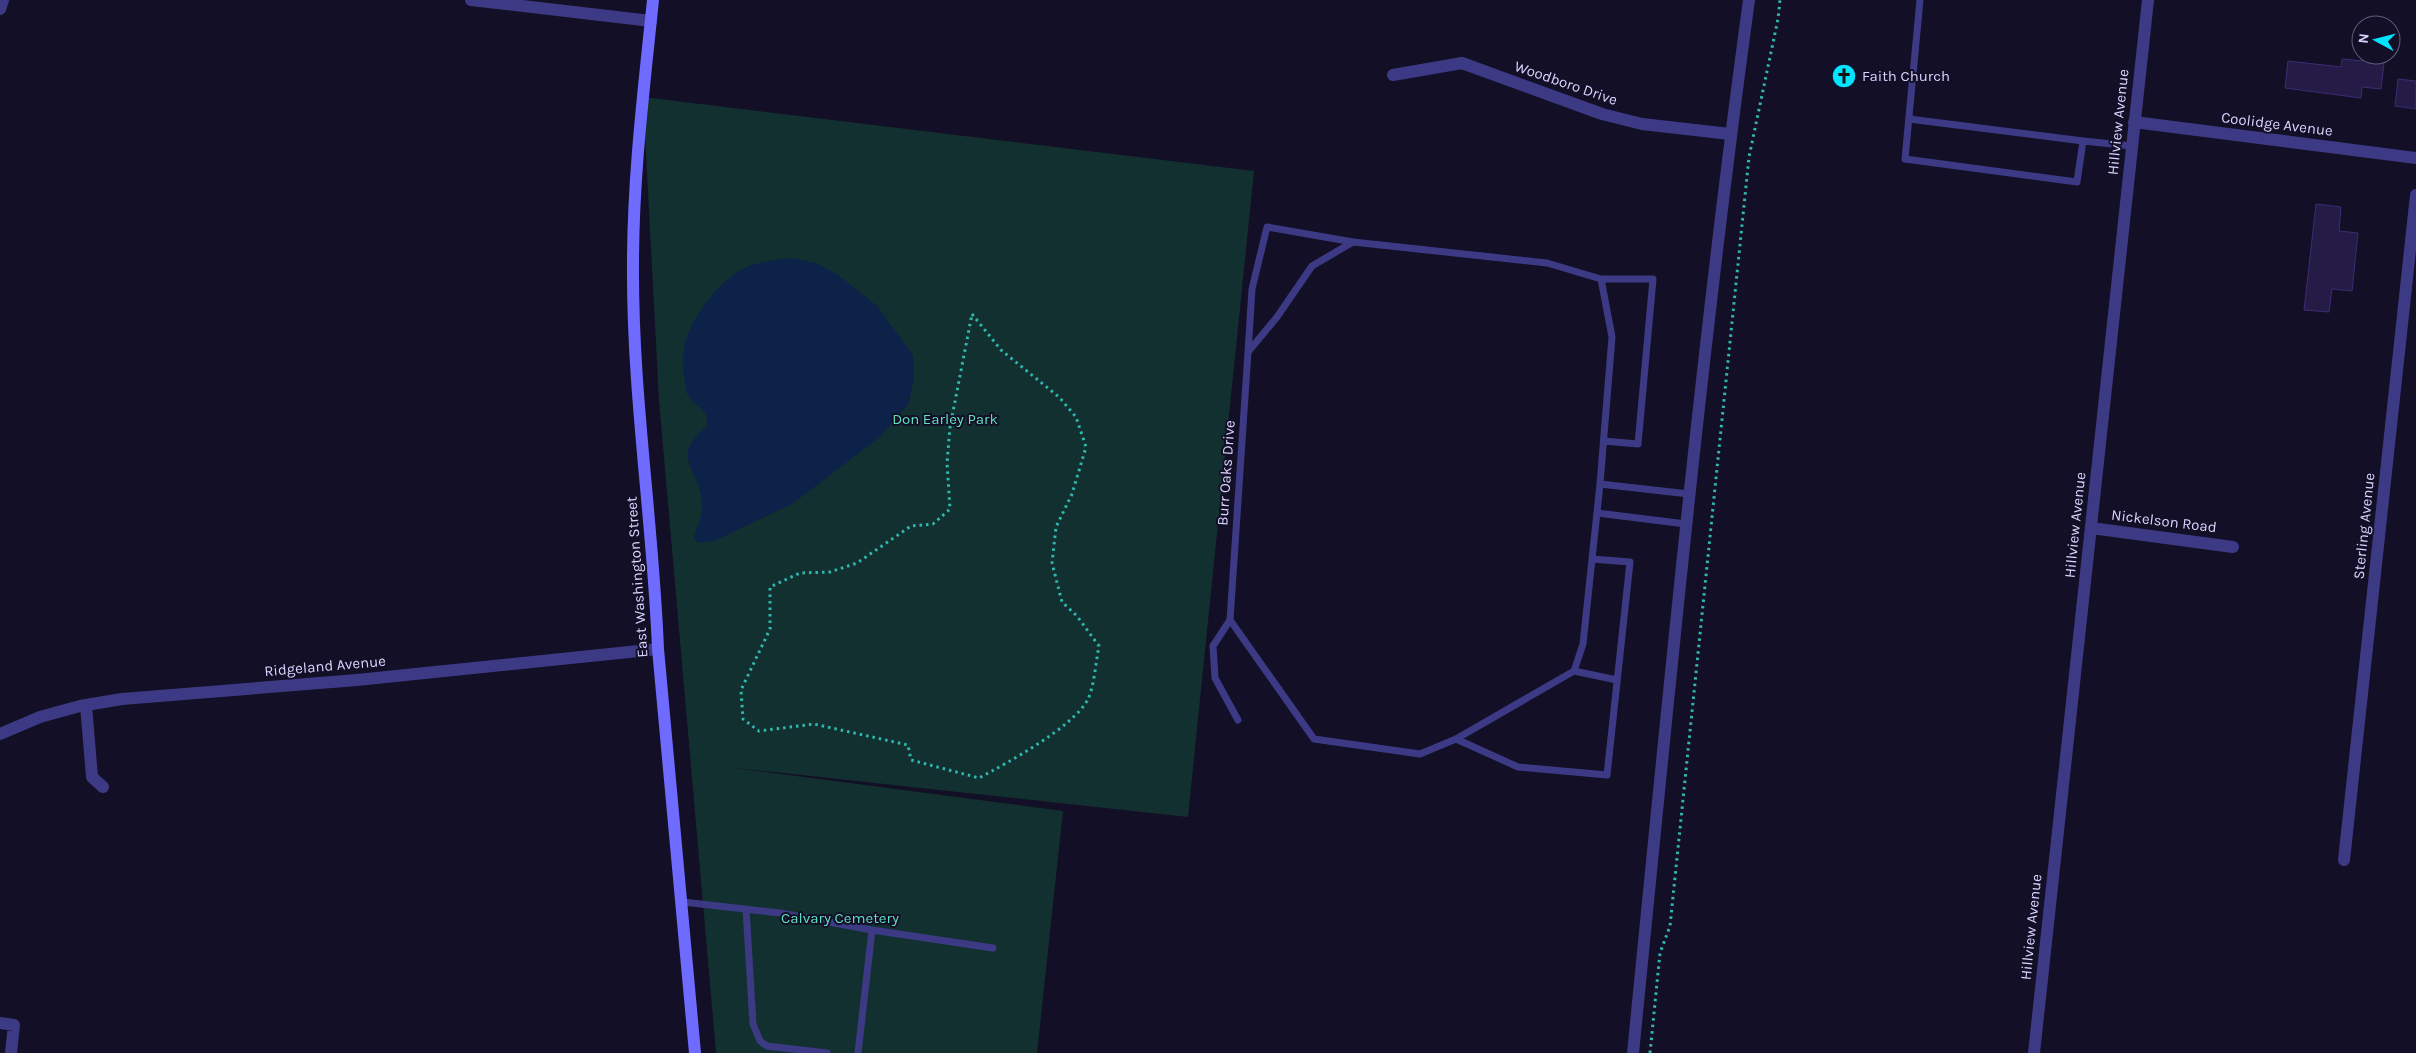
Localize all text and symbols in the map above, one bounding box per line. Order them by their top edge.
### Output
north arrow [2351,15,2401,65]
text: N [2355,32,2373,44]
street label: Woodboro Drive [1512,57,1620,109]
church icon: Faith Church [1831,63,1857,89]
place label: Faith Church [1862,67,1950,85]
street label: Hillview Avenue [2103,68,2133,176]
street label: Coolidge Avenue [2220,108,2334,140]
park label: Don Earley Park [892,410,998,428]
street label: Burr Oaks Drive [1213,420,1239,526]
street label: Hillview Avenue [2060,471,2090,579]
street label: Sterling Avenue [2349,472,2379,580]
street label: East Washington Street [622,495,652,658]
street label: Nickelson Road [2110,506,2218,536]
street label: Ridgeland Avenue [263,652,387,680]
street label: Hillview Avenue [2016,873,2046,981]
park label: Calvary Cemetery [781,909,899,927]

